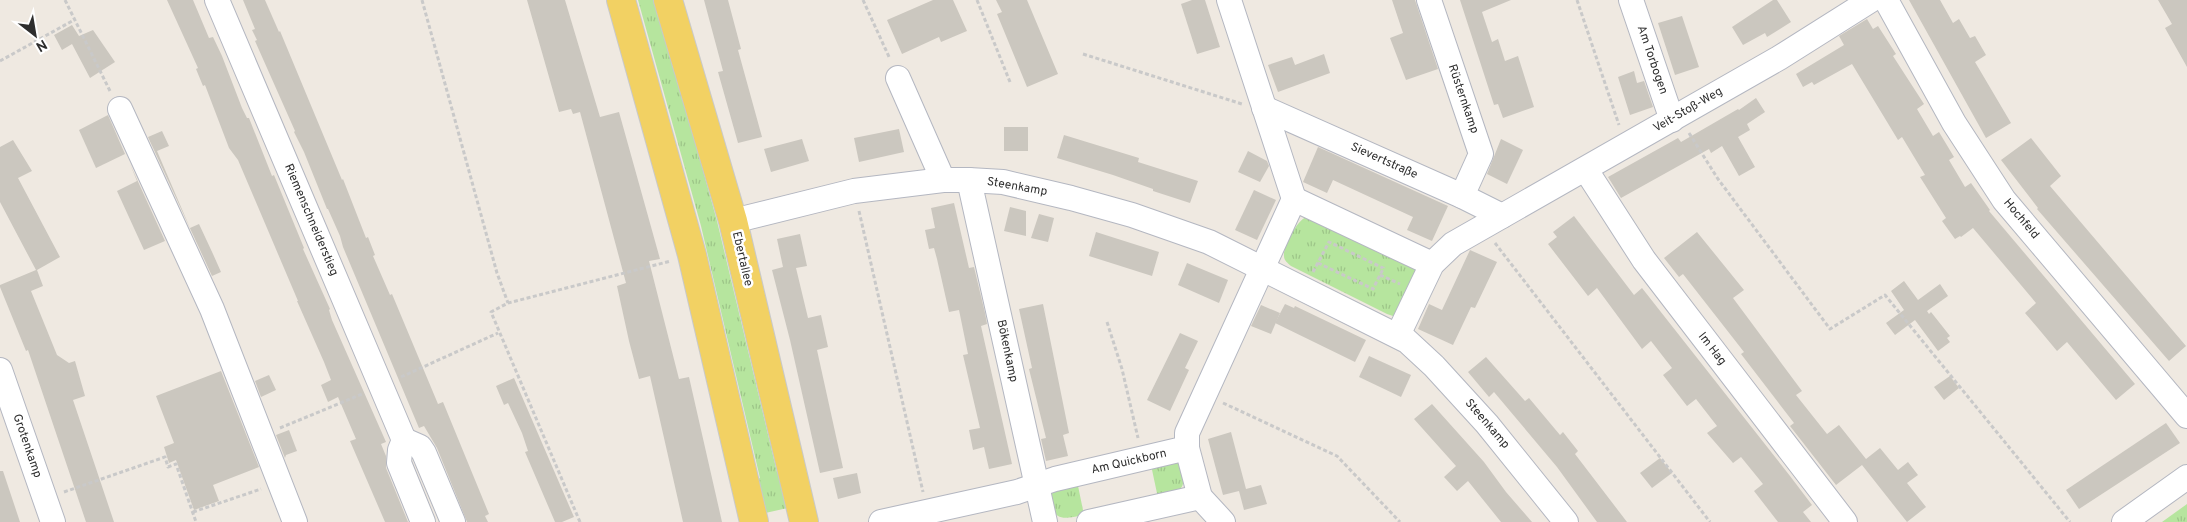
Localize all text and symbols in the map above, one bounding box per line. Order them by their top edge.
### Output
north arrow [10,10,60,60]
street label: Am Torbogen [1633,24,1671,96]
text: N [32,35,50,55]
street label: Rüsternkamp [1444,62,1482,136]
street label: Veit-Stoß-Weg [1650,84,1726,136]
street label: Sievertstraße [1348,139,1420,183]
street label: Riemenschneiderstieg [280,162,342,278]
street label: Steenkamp [986,174,1049,200]
street label: Hochfeld [1999,195,2043,243]
street label: Ebertallee [728,230,756,288]
street label: Bökenkamp [993,318,1021,384]
street label: Im Hag [1694,329,1730,369]
street label: Steenkamp [1461,396,1513,452]
street label: Grotenkamp [9,412,45,480]
street label: Am Quickborn [1090,446,1168,478]

